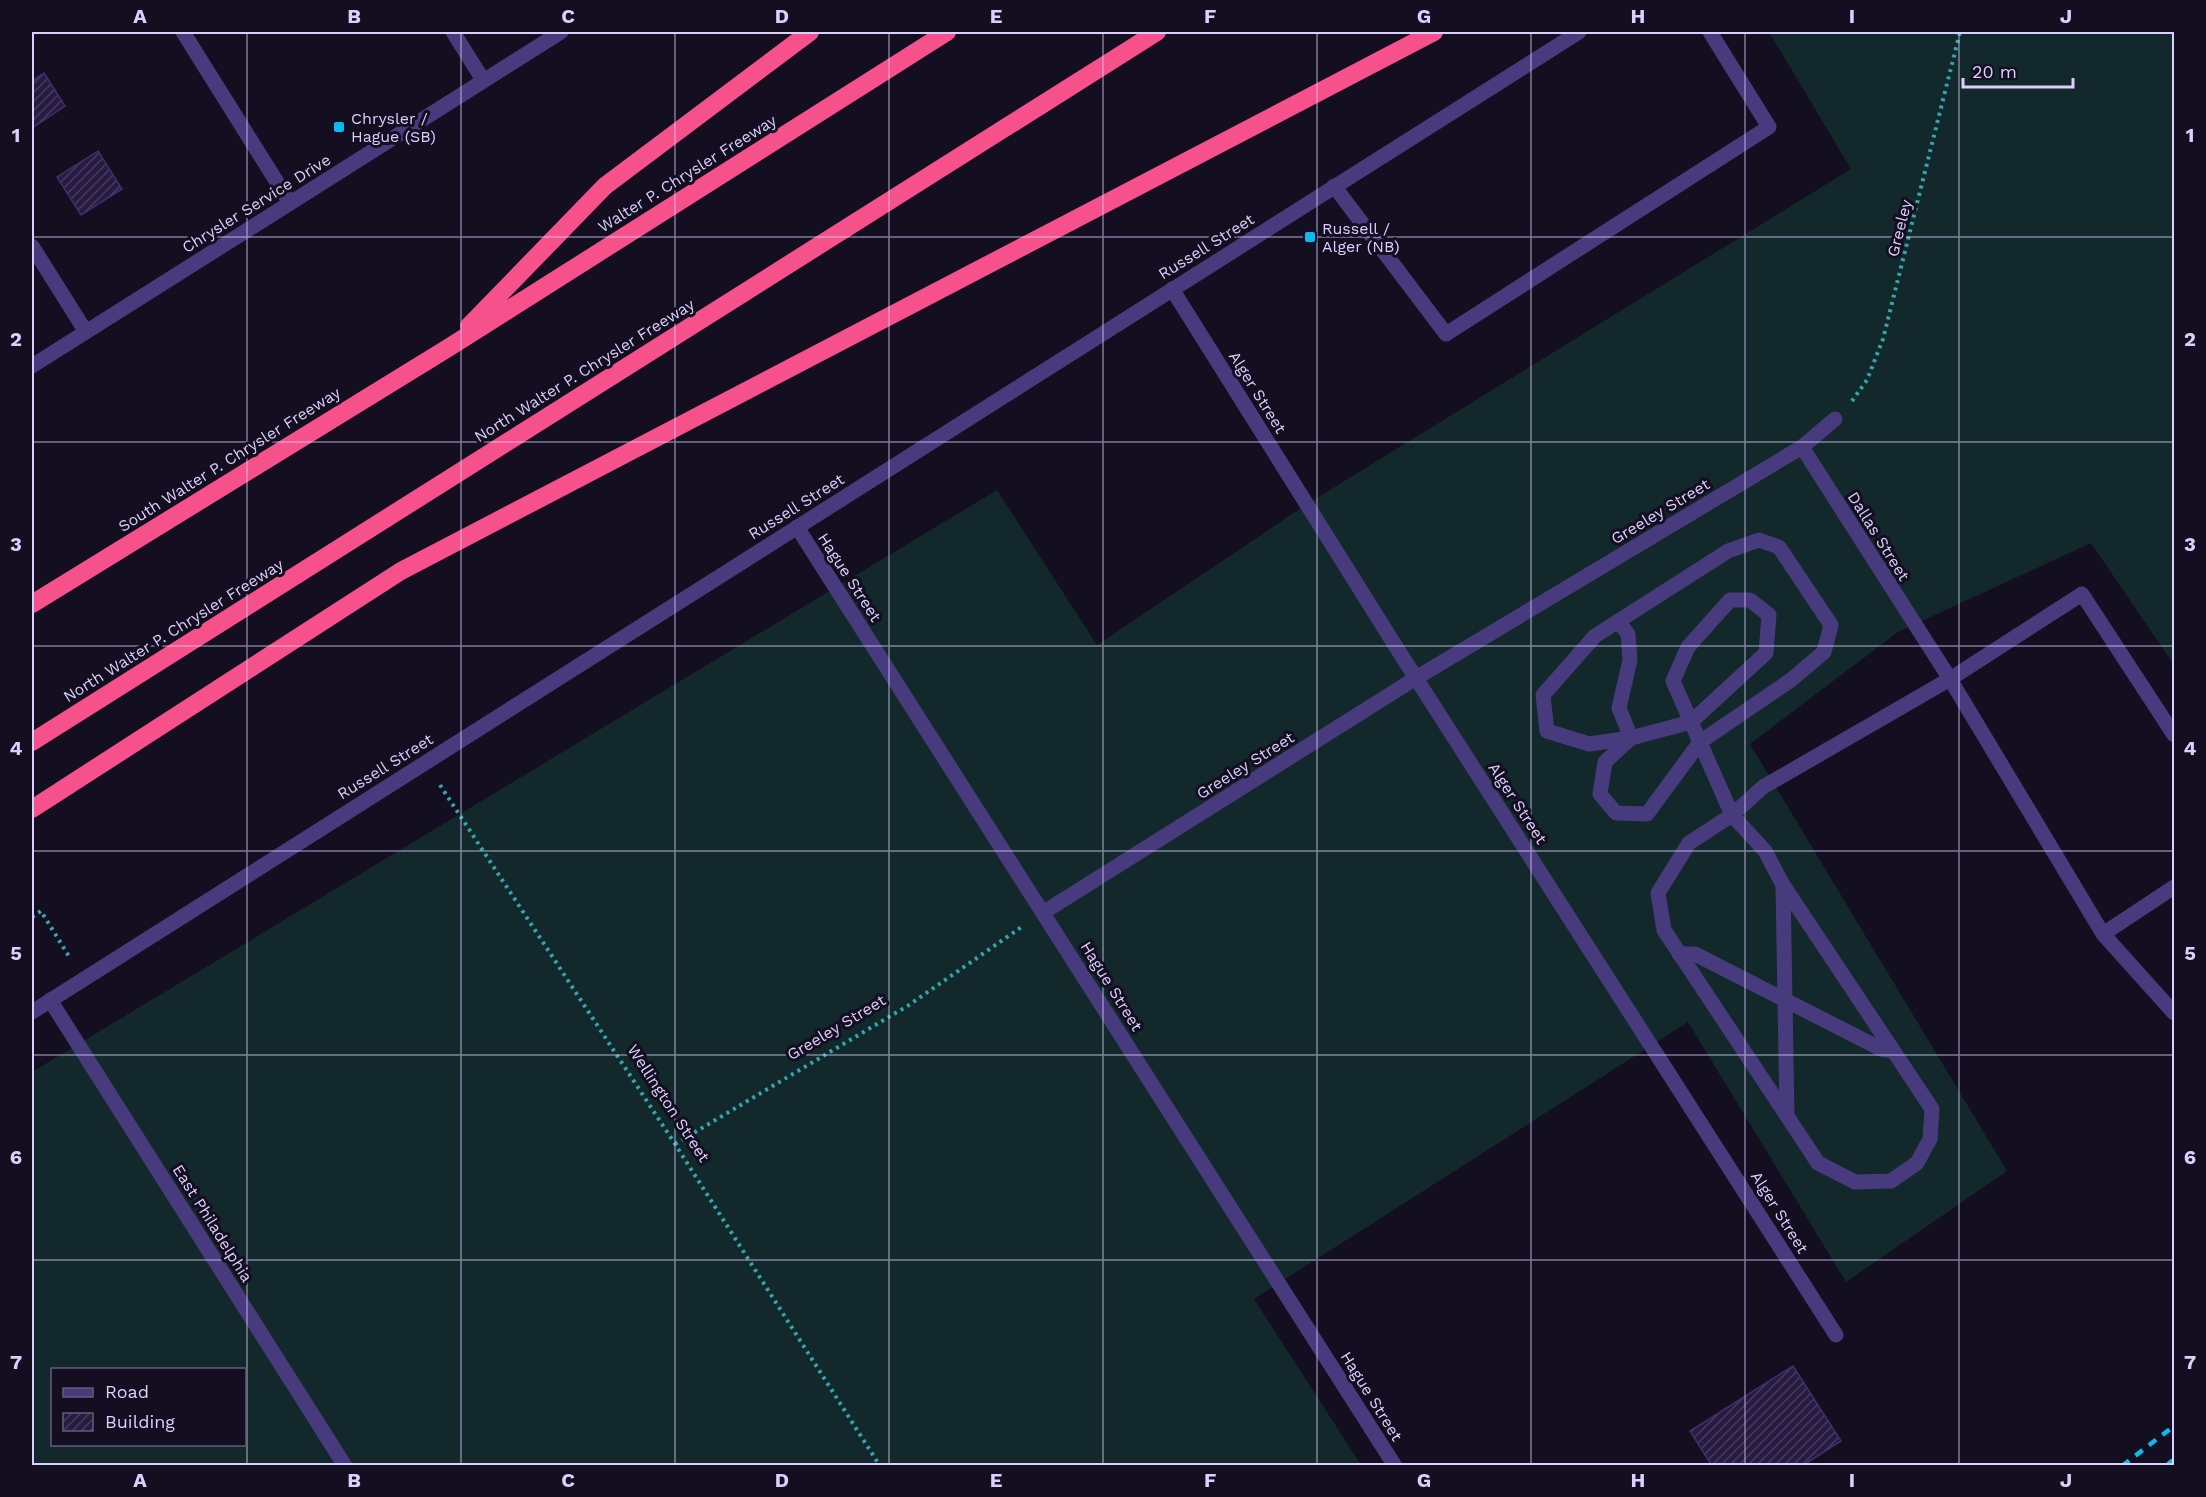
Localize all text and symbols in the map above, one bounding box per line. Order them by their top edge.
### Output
text: A [133,4,147,28]
text: B [347,4,361,28]
text: C [561,4,575,28]
text: D [775,4,789,28]
text: E [990,4,1002,28]
text: F [1204,4,1216,28]
text: G [1417,4,1431,28]
text: H [1631,4,1645,28]
text: I [1849,4,1855,28]
text: J [2060,4,2072,28]
scale bar [1963,51,2072,89]
text: 20 m [1972,61,2017,82]
place label: Chrysler / Hague (SB) [351,109,436,146]
street label: Walter P. Chrysler Freeway [595,110,781,236]
marker: Chrysler / Hague (SB) [332,120,346,134]
text: 1 [12,123,20,147]
text: 1 [2186,123,2194,147]
street label: Chrysler Service Drive [178,150,334,257]
street label: Greeley [1883,197,1916,259]
street label: Russell Street [1155,209,1258,283]
place label: Russell / Alger (NB) [1322,219,1400,256]
marker: Russell / Alger (NB) [1303,230,1317,244]
street label: North Walter P. Chrysler Freeway [471,294,698,446]
text: 2 [10,327,22,351]
text: 2 [2184,327,2196,351]
street label: Alger Street [1225,348,1290,437]
street label: South Walter P. Chrysler Freeway [115,383,344,536]
street label: Russell Street [745,469,848,543]
street label: Greeley Street [1608,474,1713,548]
street label: Dallas Street [1844,488,1914,585]
street label: Hague Street [814,529,885,625]
text: 3 [10,532,22,556]
text: 3 [2184,532,2196,556]
street label: North Walter P. Chrysler Freeway [60,554,287,706]
street label: Greeley Street [1193,728,1298,803]
street label: Russell Street [334,729,437,803]
text: 4 [10,736,23,760]
text: 4 [2184,736,2197,760]
street label: Alger Street [1484,759,1551,848]
street label: Hague Street [1077,938,1147,1035]
text: 5 [10,941,22,965]
text: 5 [2184,941,2196,965]
street label: Greeley Street [784,990,889,1064]
street label: Wellington Street [623,1041,714,1166]
text: 6 [10,1145,22,1169]
text: 6 [2184,1145,2196,1169]
street label: East Philadelphia [169,1161,256,1286]
street label: Alger Street [1747,1168,1812,1257]
street label: Hague Street [1337,1348,1407,1445]
text: 7 [10,1350,22,1374]
text: 7 [2184,1350,2196,1374]
legend [51,1368,246,1446]
text: Road [105,1381,149,1402]
text: Building [105,1411,175,1432]
text: A [133,1468,147,1492]
text: B [347,1468,361,1492]
text: C [561,1468,575,1492]
text: D [775,1468,789,1492]
text: E [990,1468,1002,1492]
text: F [1204,1468,1216,1492]
text: G [1417,1468,1431,1492]
text: H [1631,1468,1645,1492]
text: I [1849,1468,1855,1492]
text: J [2060,1468,2072,1492]

